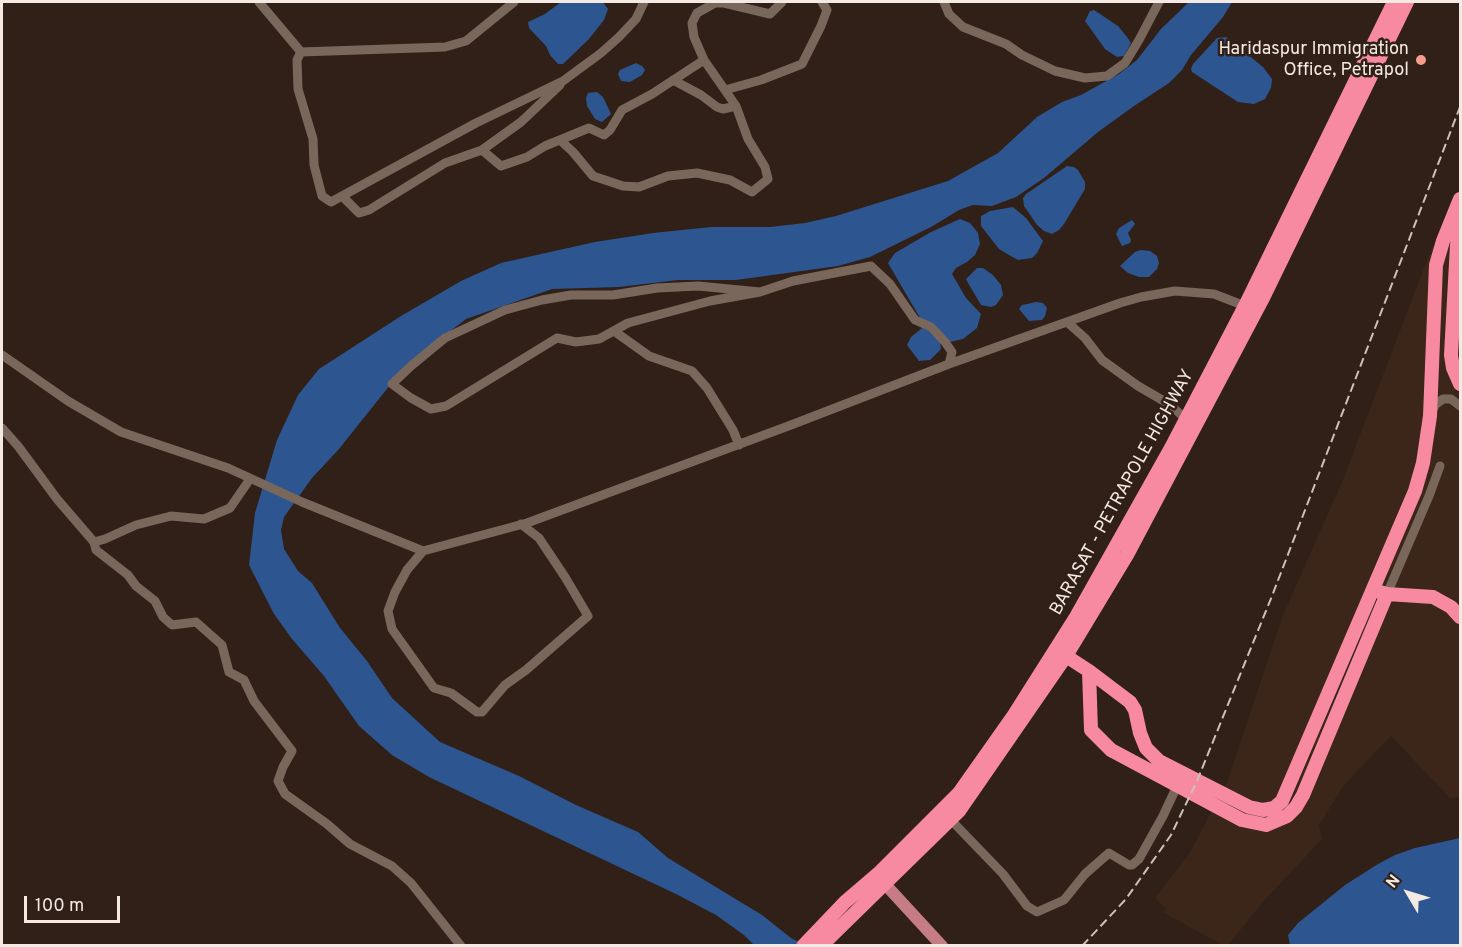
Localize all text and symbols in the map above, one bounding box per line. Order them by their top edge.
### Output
place label: Haridaspur Immigration Office, Petrapol [1218,39,1409,82]
marker: Haridaspur Immigration Office, Petrapol [1414,53,1428,67]
street label: BARASAT - PETRAPOLE HIGHWAY [1046,366,1200,620]
north arrow [1378,863,1438,923]
text: N [1382,871,1405,893]
scale bar [27,884,123,922]
text: 100 m [35,895,84,918]

